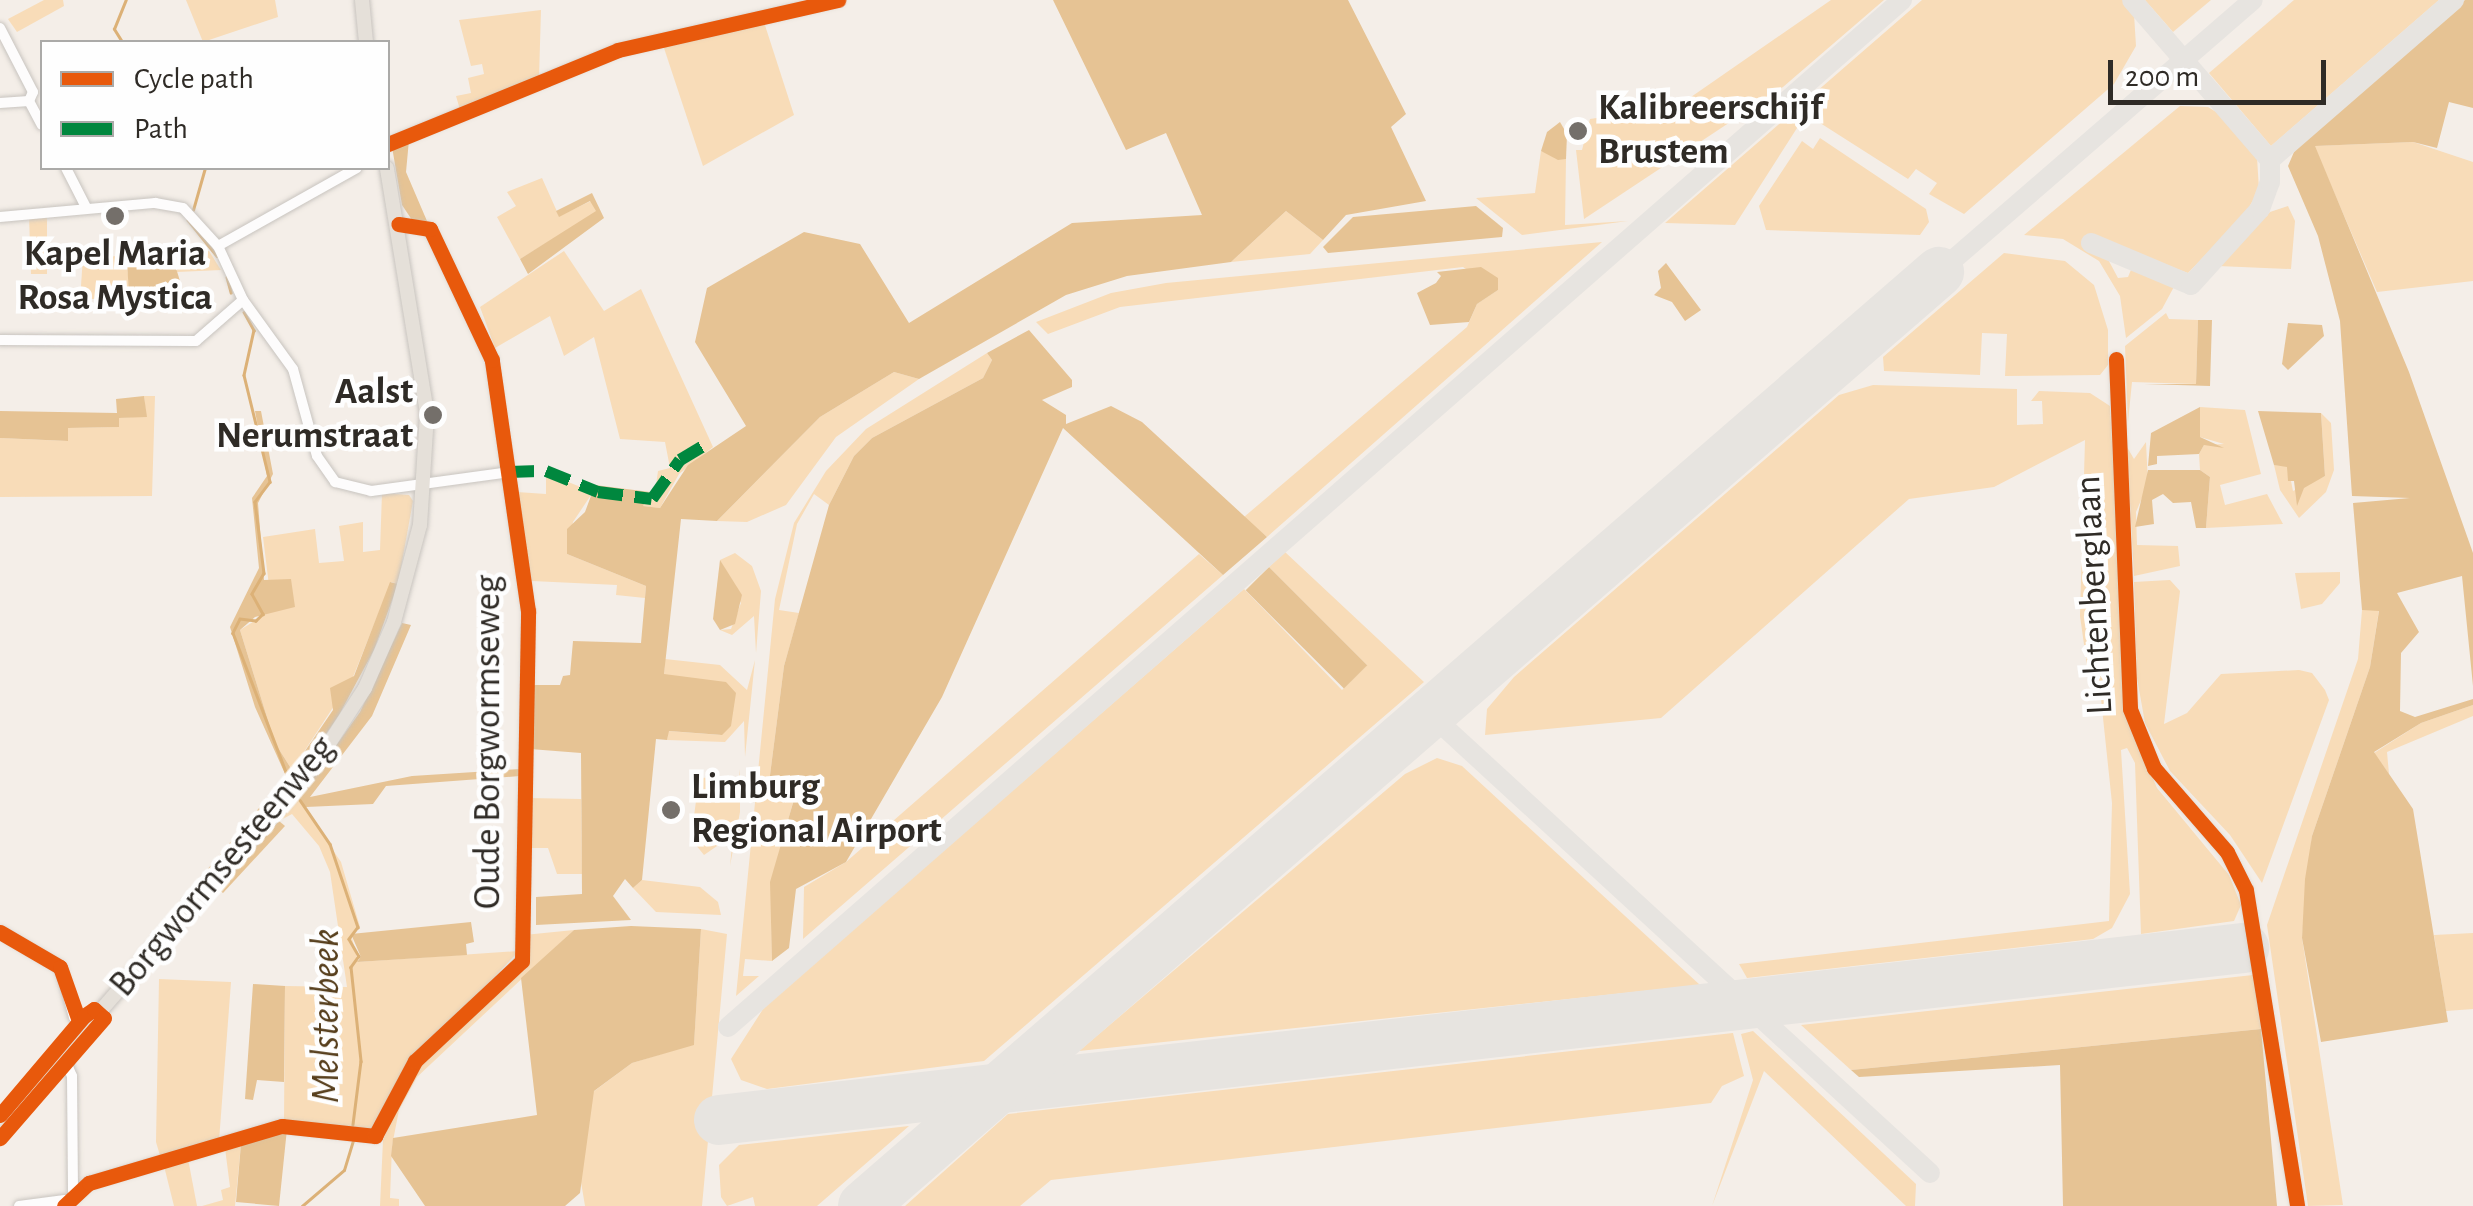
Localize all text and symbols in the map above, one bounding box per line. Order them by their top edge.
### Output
legend [40,40,390,170]
scale bar [2113,40,2330,102]
text: 200 m [2125,62,2199,92]
text: Cycle path [134,64,254,94]
place label: Kalibreerschijf Brustem [1598,86,1823,175]
text: Path [134,114,188,144]
marker: Kalibreerschijf Brustem [1567,120,1589,142]
marker: Kapel Maria Rosa Mystica [104,205,126,227]
place label: Kapel Maria Rosa Mystica [17,232,213,322]
place label: Aalst Nerumstraat [216,370,413,459]
marker: Aalst Nerumstraat [422,404,444,426]
street label: Lichtenberglaan [2066,474,2124,716]
street label: Oude Borgwormseweg [466,575,512,909]
street label: Borgwormsesteenweg [100,727,346,1007]
place label: Limburg Regional Airport [691,765,942,854]
marker: Limburg Regional Airport [660,799,682,821]
water label: Melsterbeek [302,929,350,1103]

